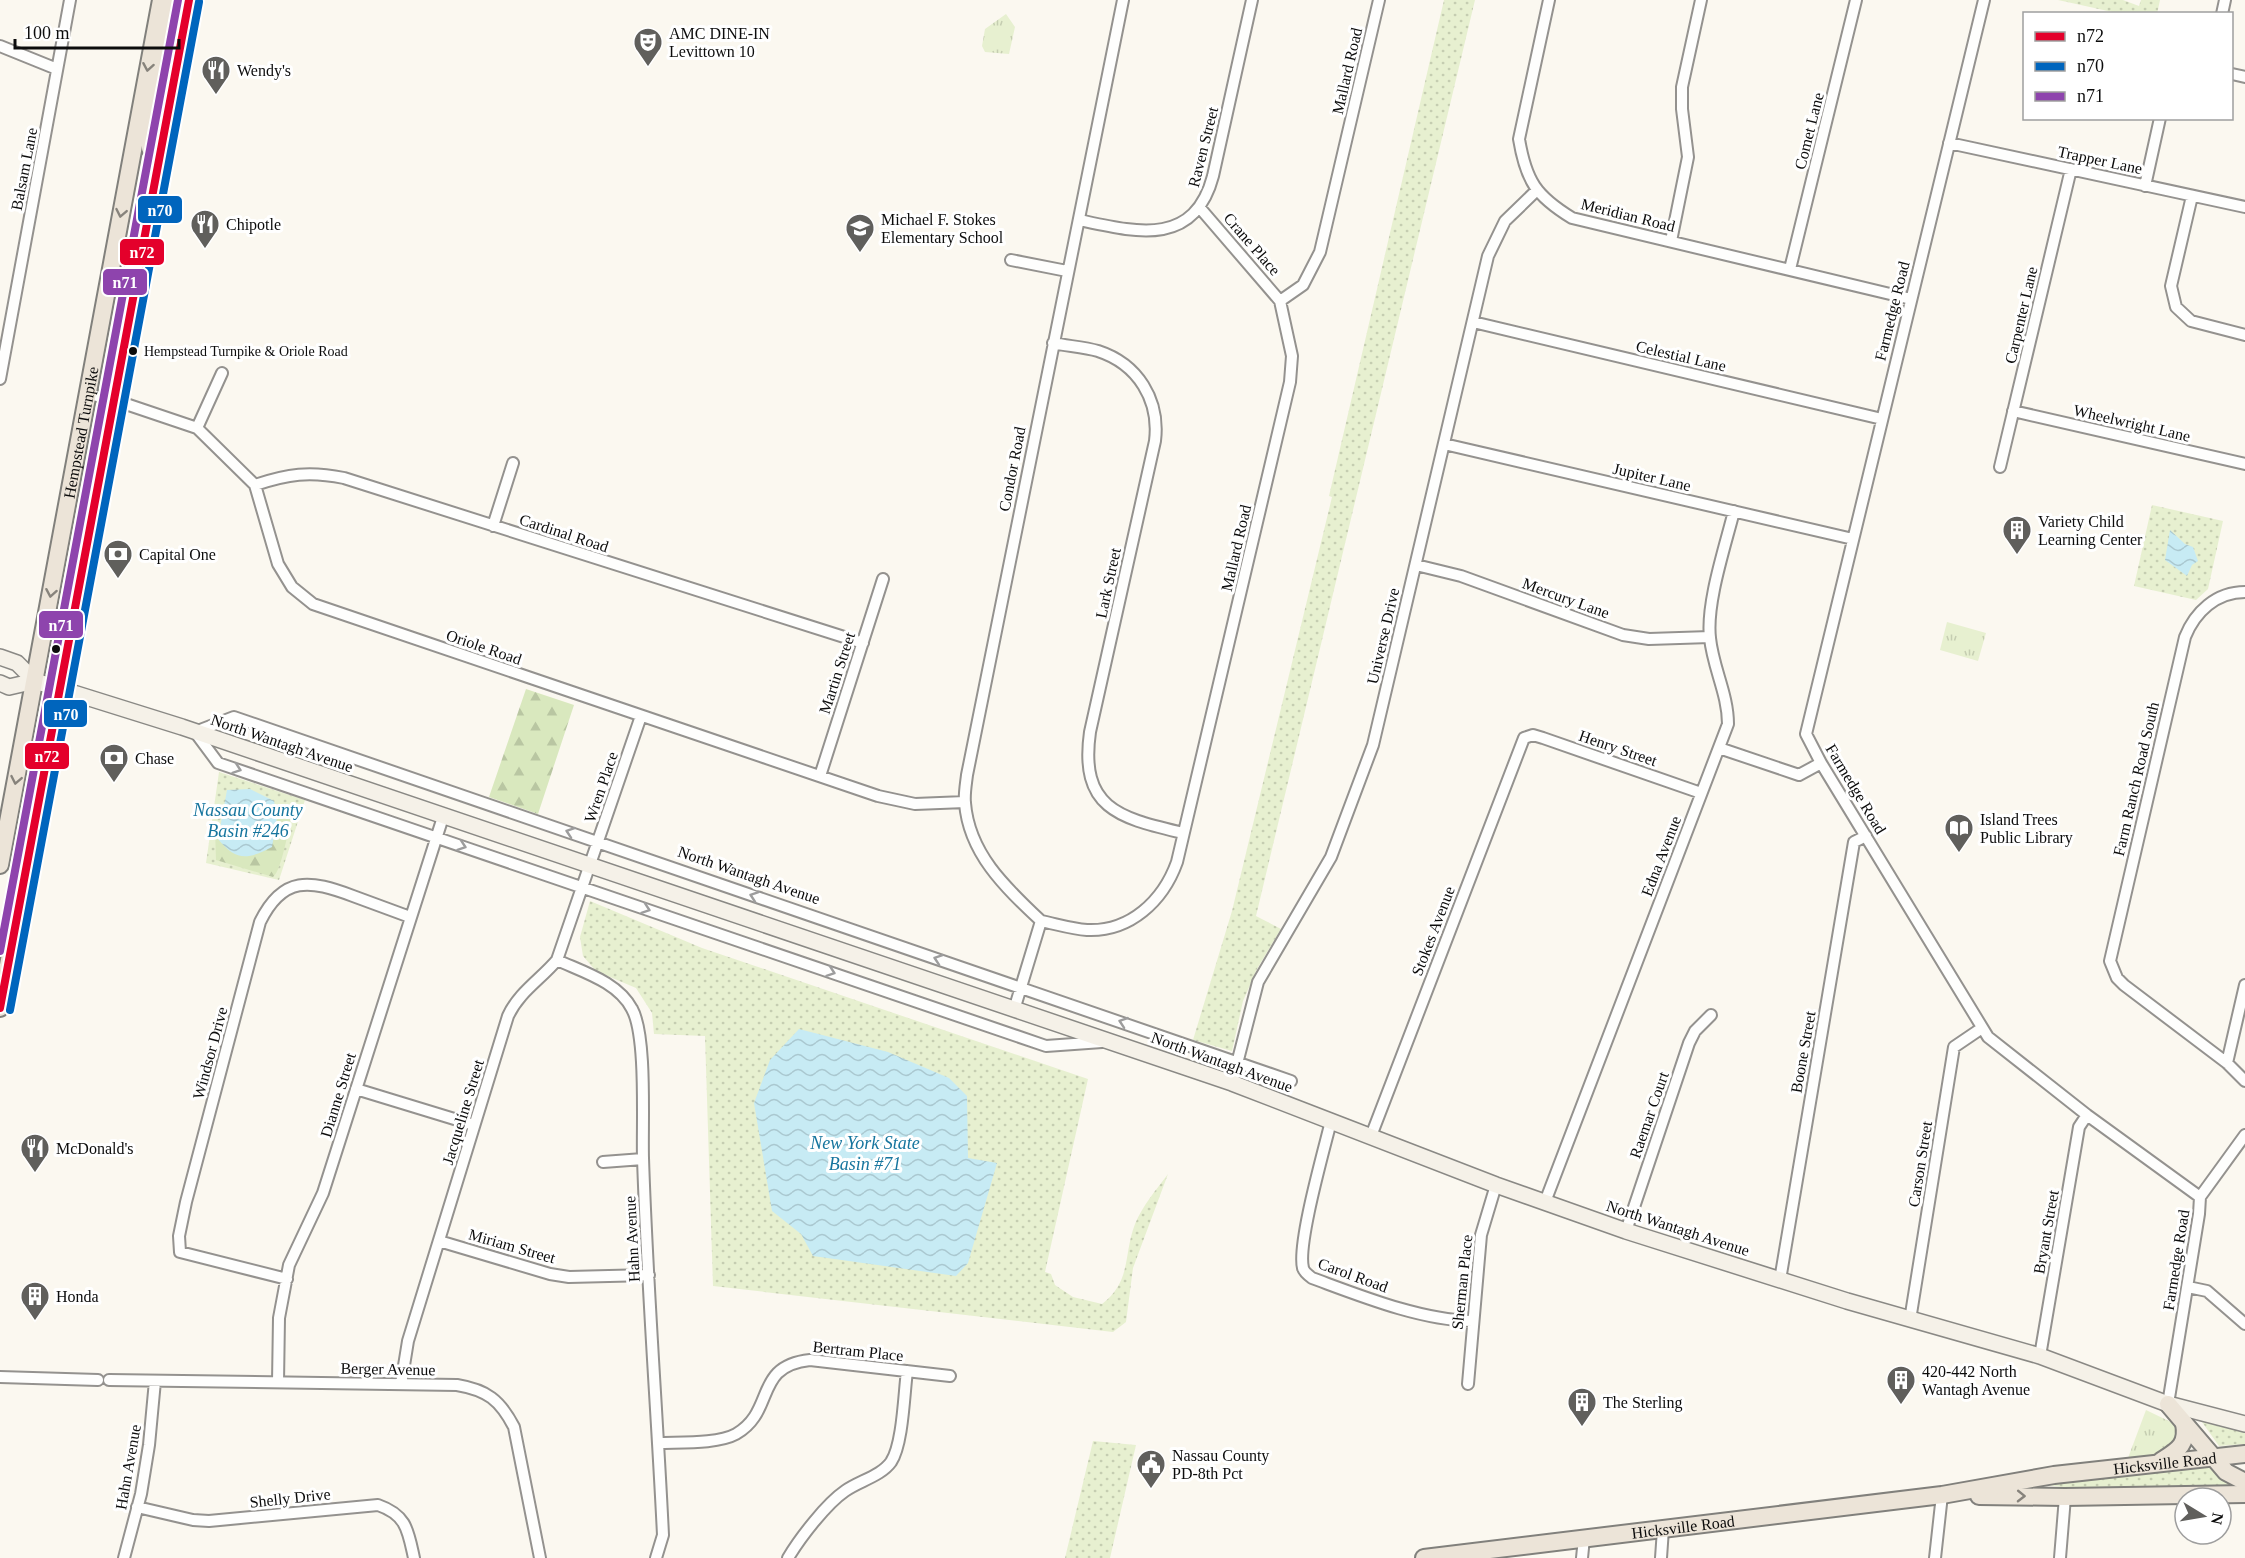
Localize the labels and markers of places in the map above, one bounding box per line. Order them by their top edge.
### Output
place label: AMC DINE-IN Levittown 10 [669,25,770,60]
theatre icon: AMC DINE-IN Levittown 10 [632,26,664,68]
restaurant icon: Wendy's [200,54,232,96]
place label: Wendy's [237,62,291,80]
restaurant icon: Chipotle [189,208,221,250]
place label: Michael F. Stokes Elementary School [881,211,1004,247]
school or university icon: Michael F. Stokes Elementary School [844,212,876,254]
place label: Chipotle [226,216,281,234]
place label: Hempstead Turnpike & Oriole Road [144,344,348,359]
marker: Hempstead Turnpike & Oriole Road [127,345,139,357]
place label: Variety Child Learning Center [2038,513,2143,549]
building icon: Variety Child Learning Center [2001,514,2033,556]
bank icon: Capital One [102,538,134,580]
place label: Capital One [139,546,216,564]
unlabelled marker [50,643,62,655]
bank icon: Chase [98,742,130,784]
place label: Chase [135,750,174,767]
place label: Island Trees Public Library [1980,811,2073,847]
library icon: Island Trees Public Library [1943,812,1975,854]
restaurant icon: McDonald's [19,1132,51,1174]
place label: McDonald's [56,1140,134,1157]
building icon: Honda [19,1280,51,1322]
place label: Honda [56,1288,99,1305]
place label: 420-442 North Wantagh Avenue [1922,1363,2030,1399]
building icon: 420-442 North Wantagh Avenue [1885,1364,1917,1406]
building icon: The Sterling [1566,1386,1598,1428]
place label: The Sterling [1603,1394,1683,1412]
place label: Nassau County PD-8th Pct [1172,1447,1269,1482]
public building icon: Nassau County PD-8th Pct [1135,1448,1167,1490]

